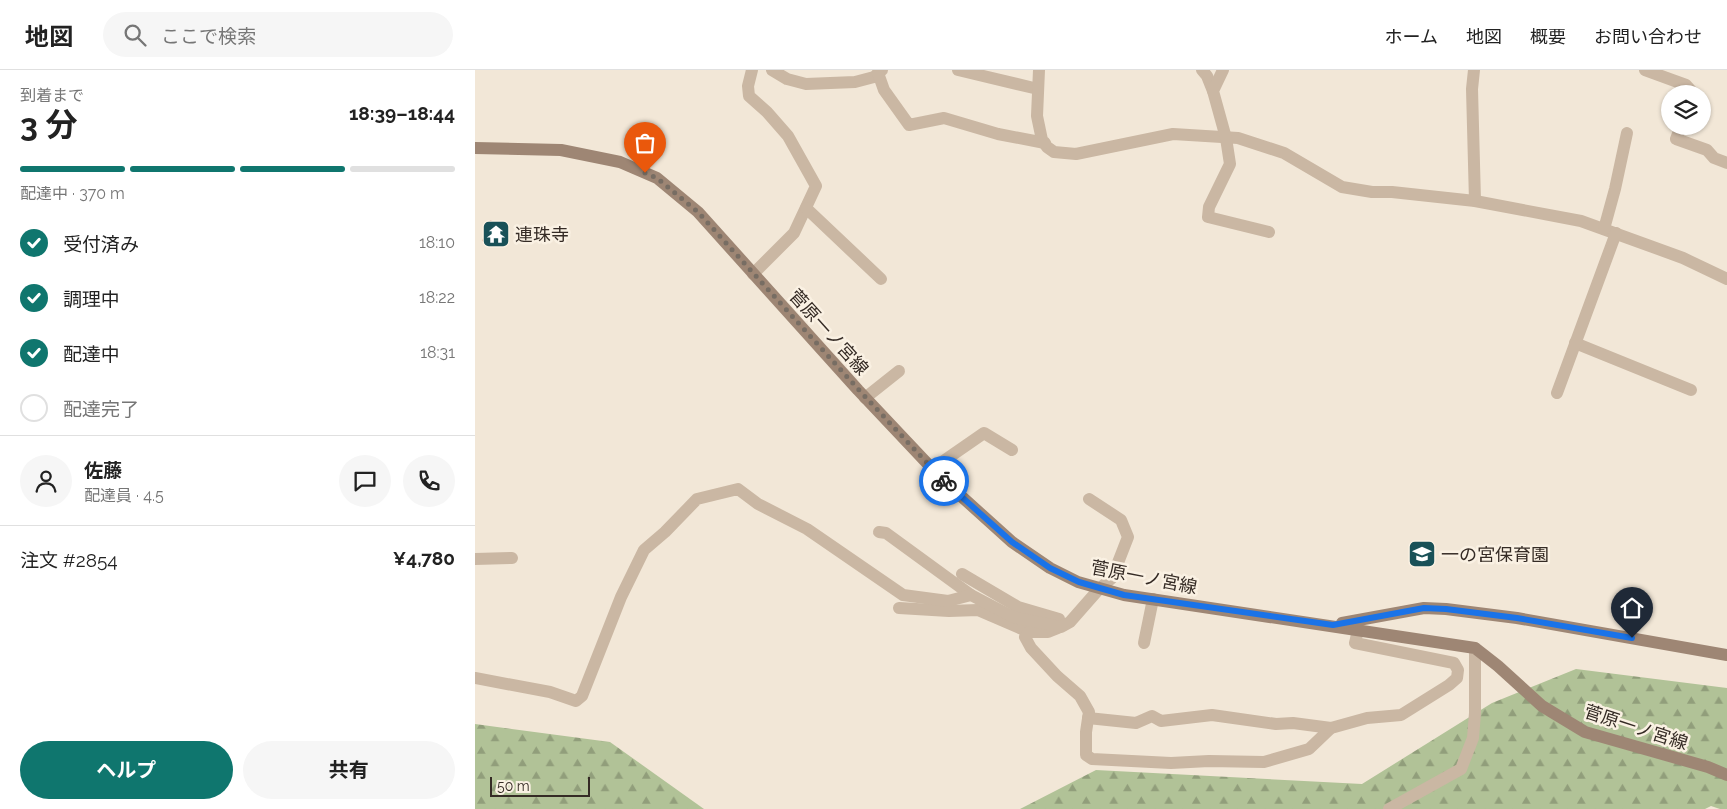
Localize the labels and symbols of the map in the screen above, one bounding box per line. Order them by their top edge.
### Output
pin [624,122,666,173]
temple icon: 連珠寺 [481,219,511,249]
place label: 連珠寺 [515,224,569,245]
street label: 菅原一ノ宮線 [785,285,873,379]
courier [919,456,969,506]
school or university icon: 一の宮保育園 [1407,539,1437,569]
place label: 一の宮保育園 [1441,544,1549,565]
street label: 菅原一ノ宮線 [1089,556,1199,598]
pin [1611,587,1653,638]
street label: 菅原一ノ宮線 [1581,700,1691,754]
scale bar [490,774,590,797]

